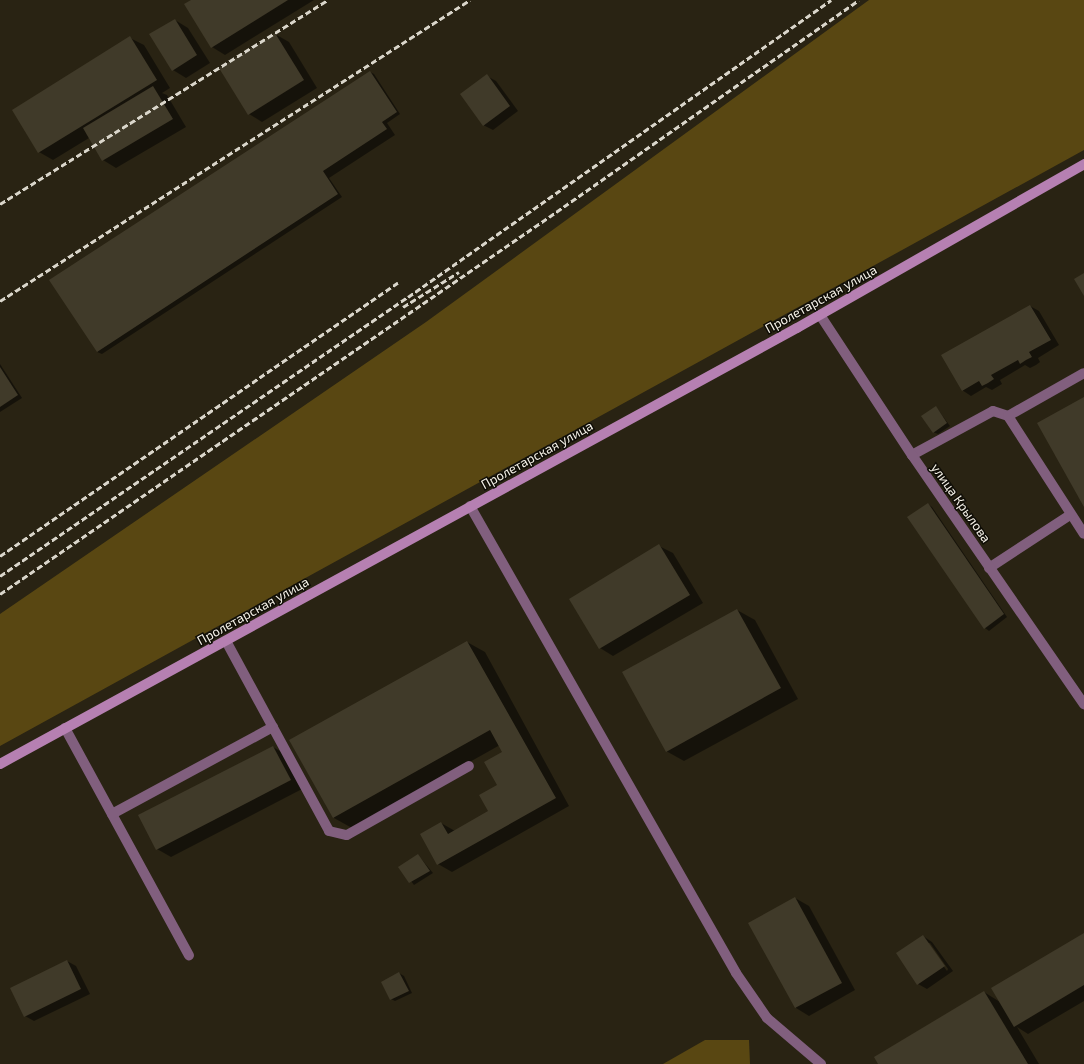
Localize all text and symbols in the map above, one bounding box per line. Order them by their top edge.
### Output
street label: Пролетарская улица [762,262,880,336]
street label: Пролетарская улица [478,418,596,492]
street label: улица Крылова [928,460,994,546]
street label: Пролетарская улица [194,574,312,648]

